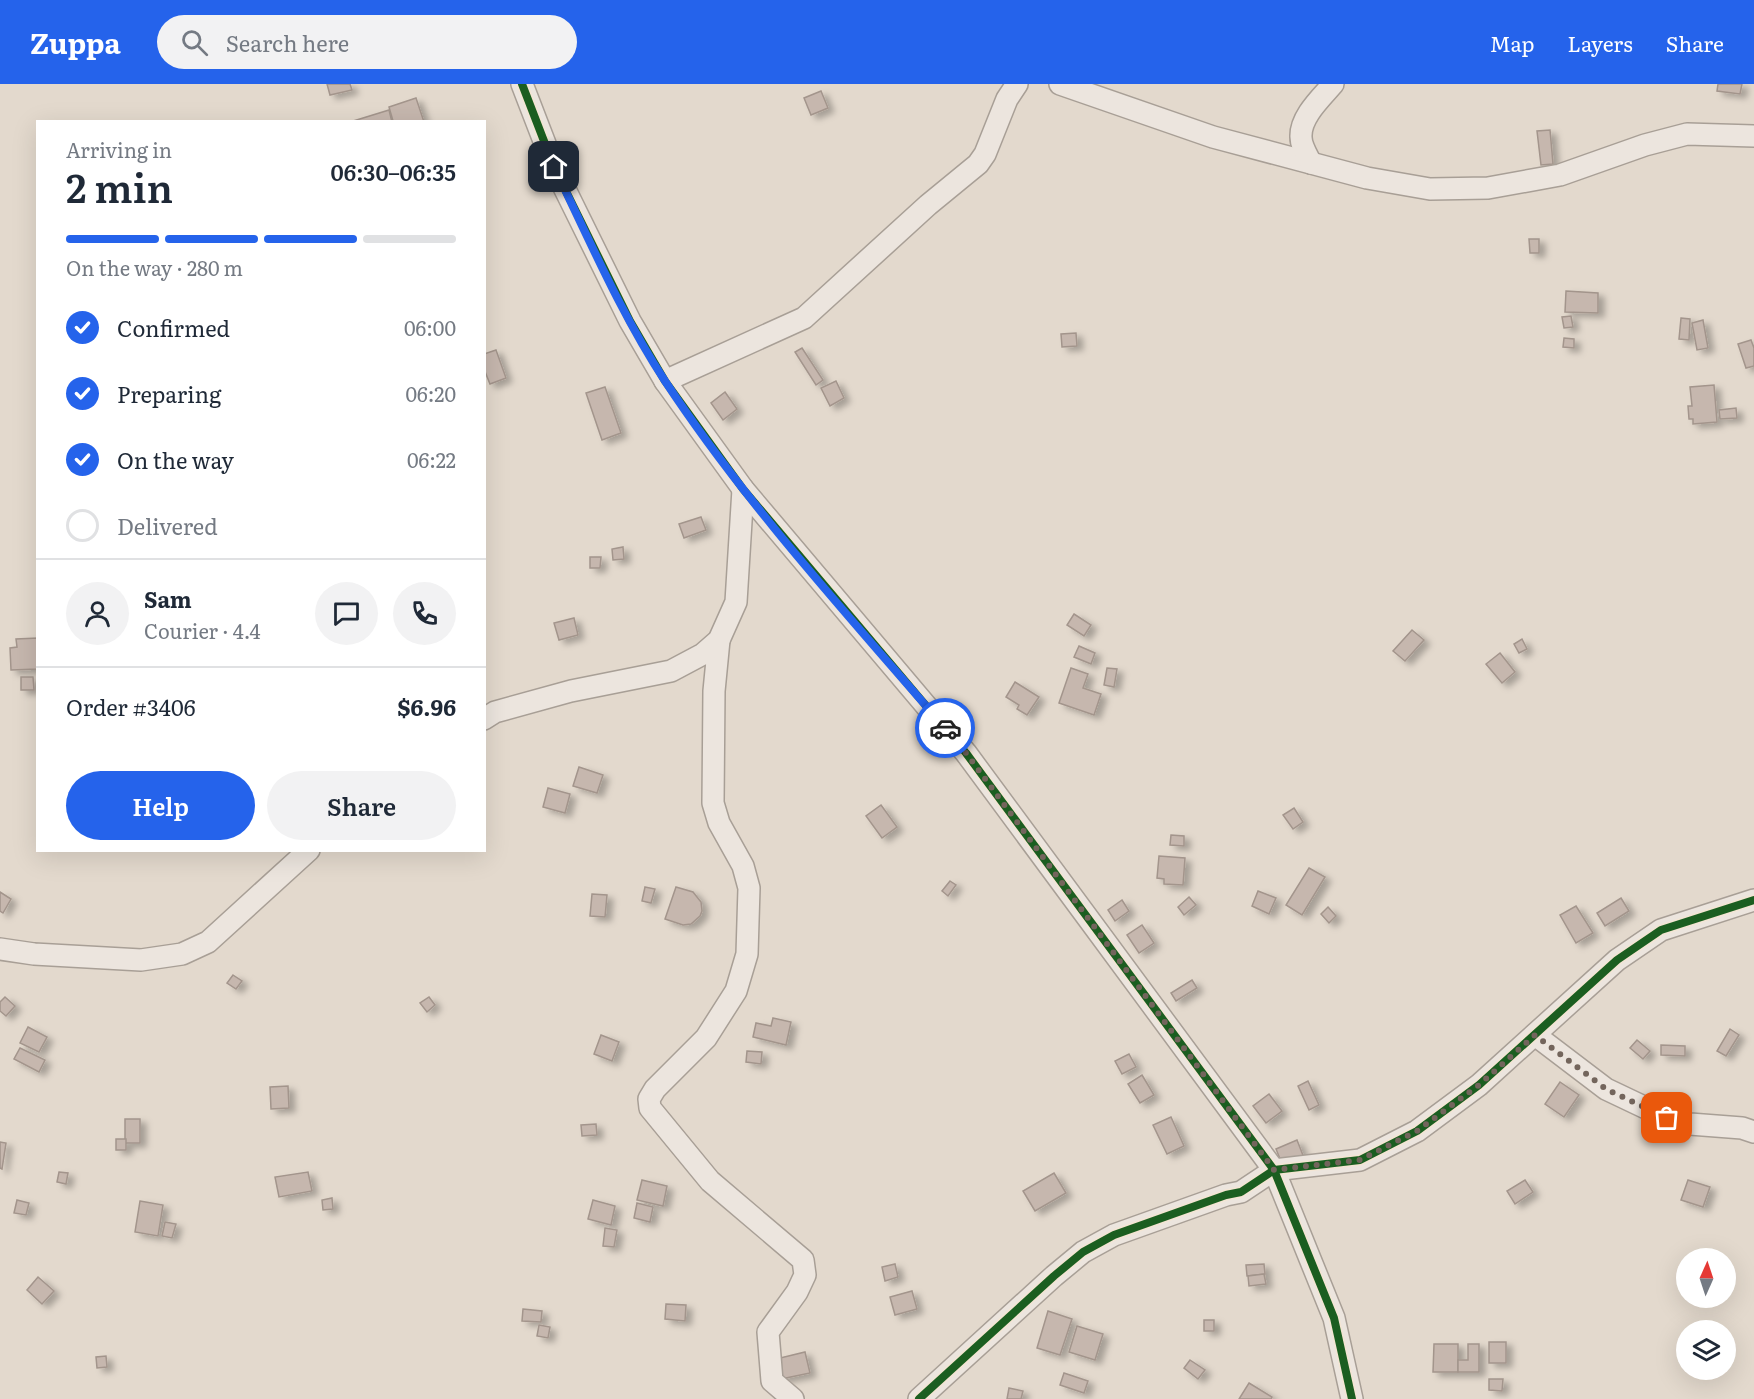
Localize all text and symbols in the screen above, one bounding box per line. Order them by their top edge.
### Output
search box [157,15,577,69]
text: Zuppa [30,21,121,63]
icon: search [178,26,211,59]
text: Search here [226,26,349,59]
text: Map [1490,27,1535,58]
text: Layers [1568,27,1633,58]
text: Share [1666,27,1724,58]
text: Arriving in [66,134,172,164]
pin [528,141,579,192]
icon: home [537,150,570,183]
text: 06:30–06:35 [331,155,456,188]
text: 2 min [66,157,173,215]
text: On the way · 280 m [66,252,243,282]
icon: check [66,311,99,344]
text: Confirmed [117,311,230,344]
text: 06:00 [404,312,456,342]
icon: check [66,377,99,410]
text: Preparing [117,377,221,410]
text: 06:20 [406,378,456,408]
icon: check [66,443,99,476]
text: On the way [117,443,234,476]
text: 06:22 [407,444,456,474]
text: Delivered [117,509,218,542]
button: person [66,582,129,645]
text: Sam [144,582,192,615]
button: chat [315,582,378,645]
button: phone [393,582,456,645]
text: Courier · 4.4 [144,615,261,645]
text: Order #3406 [66,690,195,723]
text: $6.96 [397,690,456,723]
courier [915,698,975,758]
icon: car [929,712,962,745]
button: Help [66,771,255,840]
button: Share [267,771,456,840]
pin [1641,1092,1692,1143]
icon: bag [1650,1101,1683,1134]
north arrow [1676,1248,1736,1308]
map controls [1676,1248,1736,1380]
button: layers [1676,1320,1736,1380]

